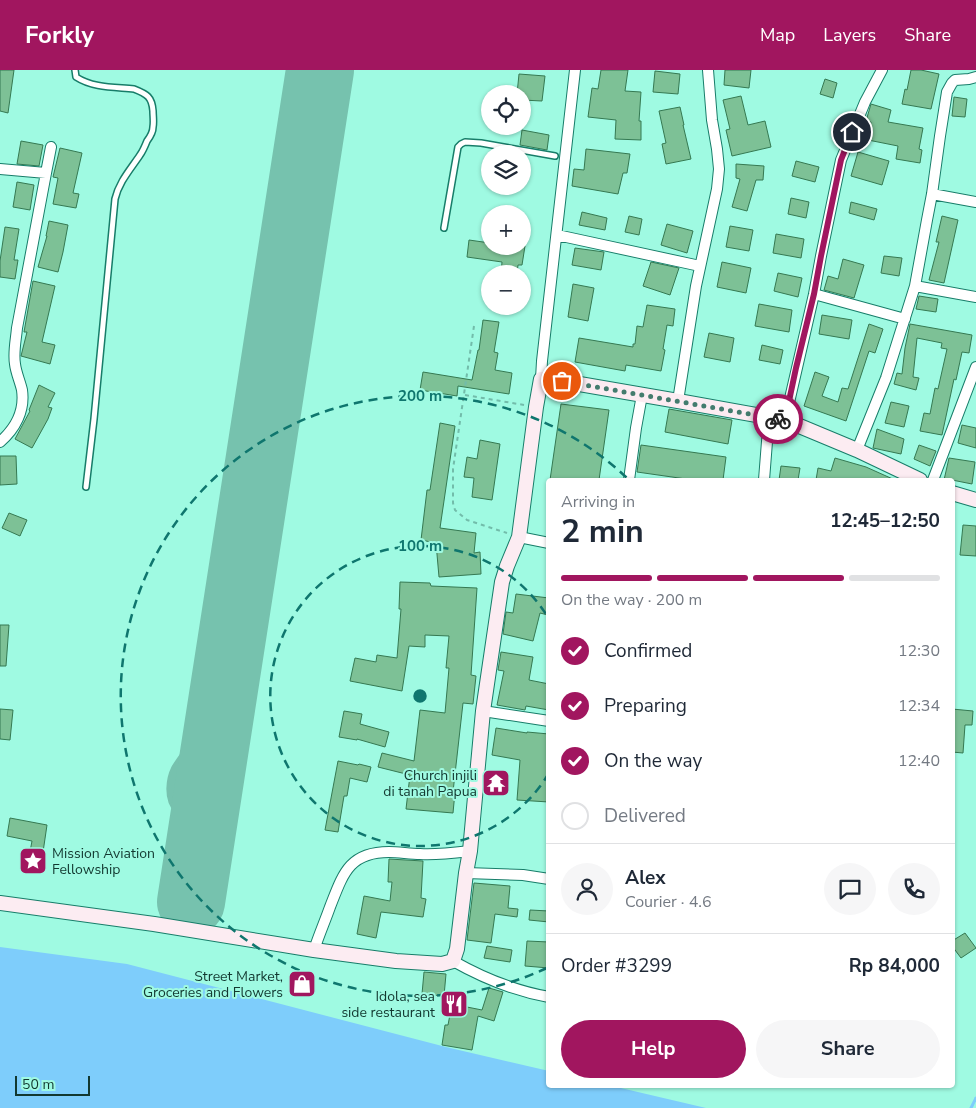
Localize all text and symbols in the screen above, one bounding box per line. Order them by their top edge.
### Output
text: Forkly [25,19,94,51]
text: Map [760,23,795,47]
text: Layers [823,23,876,47]
text: Share [904,23,951,47]
map controls [481,85,531,315]
button: locate [481,85,531,135]
pin [831,111,873,153]
icon: home [838,118,866,146]
button: layers [481,145,531,195]
button: + [481,205,531,255]
button: − [481,265,531,315]
pin [541,360,583,402]
icon: bag [548,367,576,395]
text: 200 m [398,386,442,406]
courier [753,394,803,444]
icon: bike [764,405,792,433]
text: Arriving in [561,491,635,513]
text: 12:45–12:50 [830,508,940,534]
text: 2 min [561,510,644,553]
text: 100 m [398,536,442,556]
text: On the way · 200 m [561,589,702,611]
icon: check [561,637,589,665]
text: Confirmed [604,638,692,664]
text: 12:30 [898,640,940,662]
centre of rings [411,687,429,705]
icon: check [561,692,589,720]
text: Preparing [604,693,687,719]
text: 12:34 [898,695,940,717]
icon: check [561,747,589,775]
text: On the way [604,748,702,774]
text: 12:40 [898,750,940,772]
place label: Church injili di tanah Papua [383,766,477,801]
temple icon: Church injili di tanah Papua [481,768,511,798]
text: Delivered [604,803,686,829]
place label: Mission Aviation Fellowship [52,844,155,879]
place icon: Mission Aviation Fellowship [18,846,48,876]
button: person [561,863,613,915]
button: chat [824,863,876,915]
button: phone [888,863,940,915]
text: Alex [625,865,666,891]
text: Courier · 4.6 [625,891,711,913]
text: Order #3299 [561,953,672,979]
text: Rp 84,000 [849,953,940,979]
place label: Street Market, Groceries and Flowers [143,967,283,1002]
shop icon: Street Market, Groceries and Flowers [287,969,317,999]
place label: Idola, sea side restaurant [341,987,435,1022]
restaurant icon: Idola, sea side restaurant [439,989,469,1019]
button: Help [561,1020,746,1078]
button: Share [756,1020,940,1078]
scale bar [15,1073,90,1096]
text: 50 m [22,1075,54,1094]

